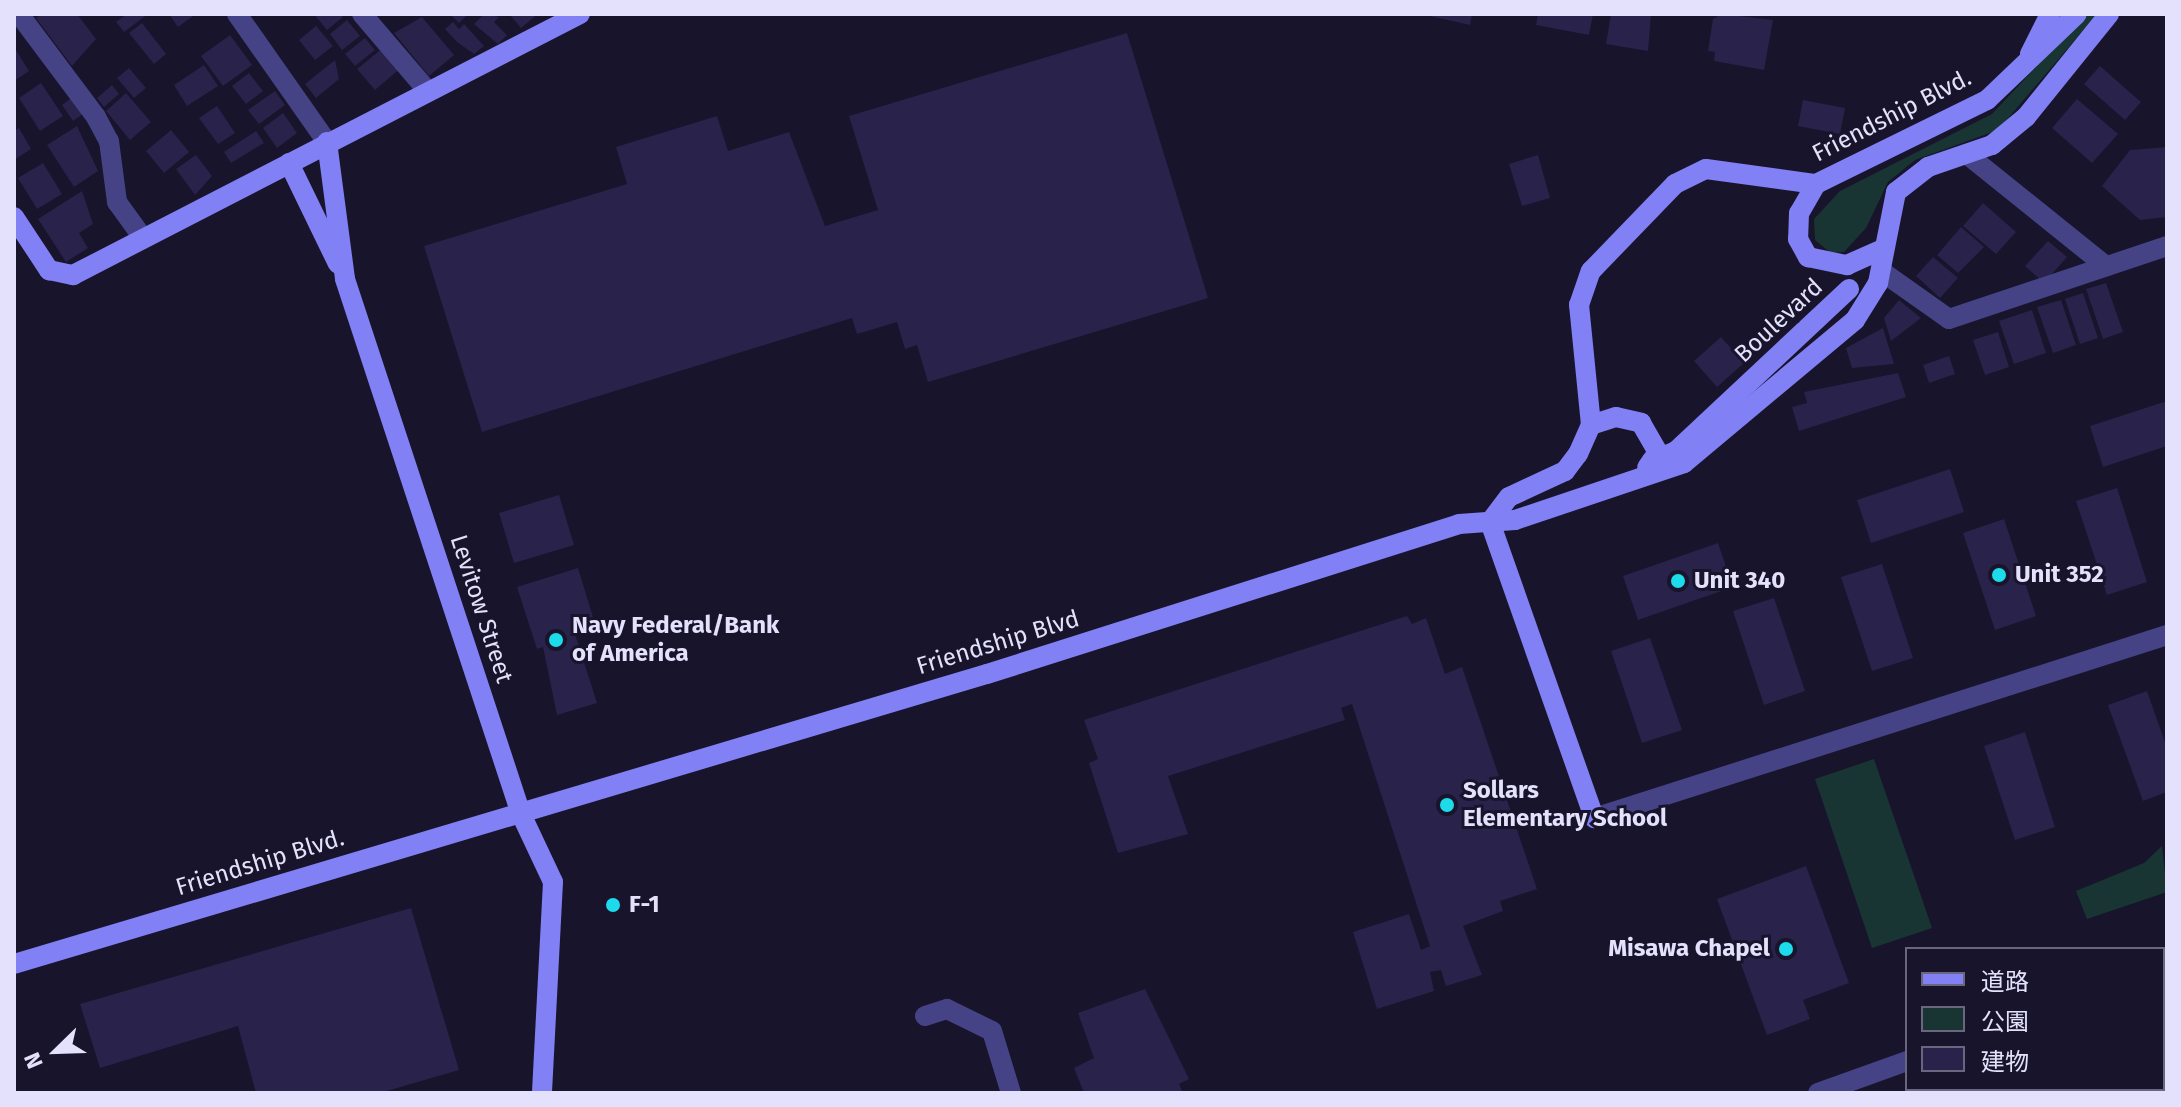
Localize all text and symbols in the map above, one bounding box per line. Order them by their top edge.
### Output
street label: Friendship Blvd. [1808,64,1976,168]
street label: Boulevard [1729,273,1829,369]
street label: Levitow Street [444,531,518,687]
place label: Unit 352 [2015,561,2104,589]
marker: Unit 352 [1990,566,2008,584]
place label: Unit 340 [1694,567,1785,595]
marker: Unit 340 [1669,572,1687,590]
street label: Friendship Blvd [913,605,1083,681]
place label: Navy Federal/Bank of America [572,612,779,668]
marker: Navy Federal/Bank of America [547,631,565,649]
place label: Sollars Elementary School [1463,777,1667,833]
marker: Sollars Elementary School [1438,796,1456,814]
street label: Friendship Blvd. [172,824,348,902]
place label: F-1 [629,891,660,919]
marker: F-1 [604,896,622,914]
place label: Misawa Chapel [1608,935,1770,963]
marker: Misawa Chapel [1777,940,1795,958]
legend [1905,947,2165,1091]
text: 道路 [1981,968,2029,996]
text: 公園 [1981,1008,2029,1036]
north arrow [16,1011,96,1091]
text: 建物 [1981,1048,2029,1076]
text: N [18,1049,49,1073]

